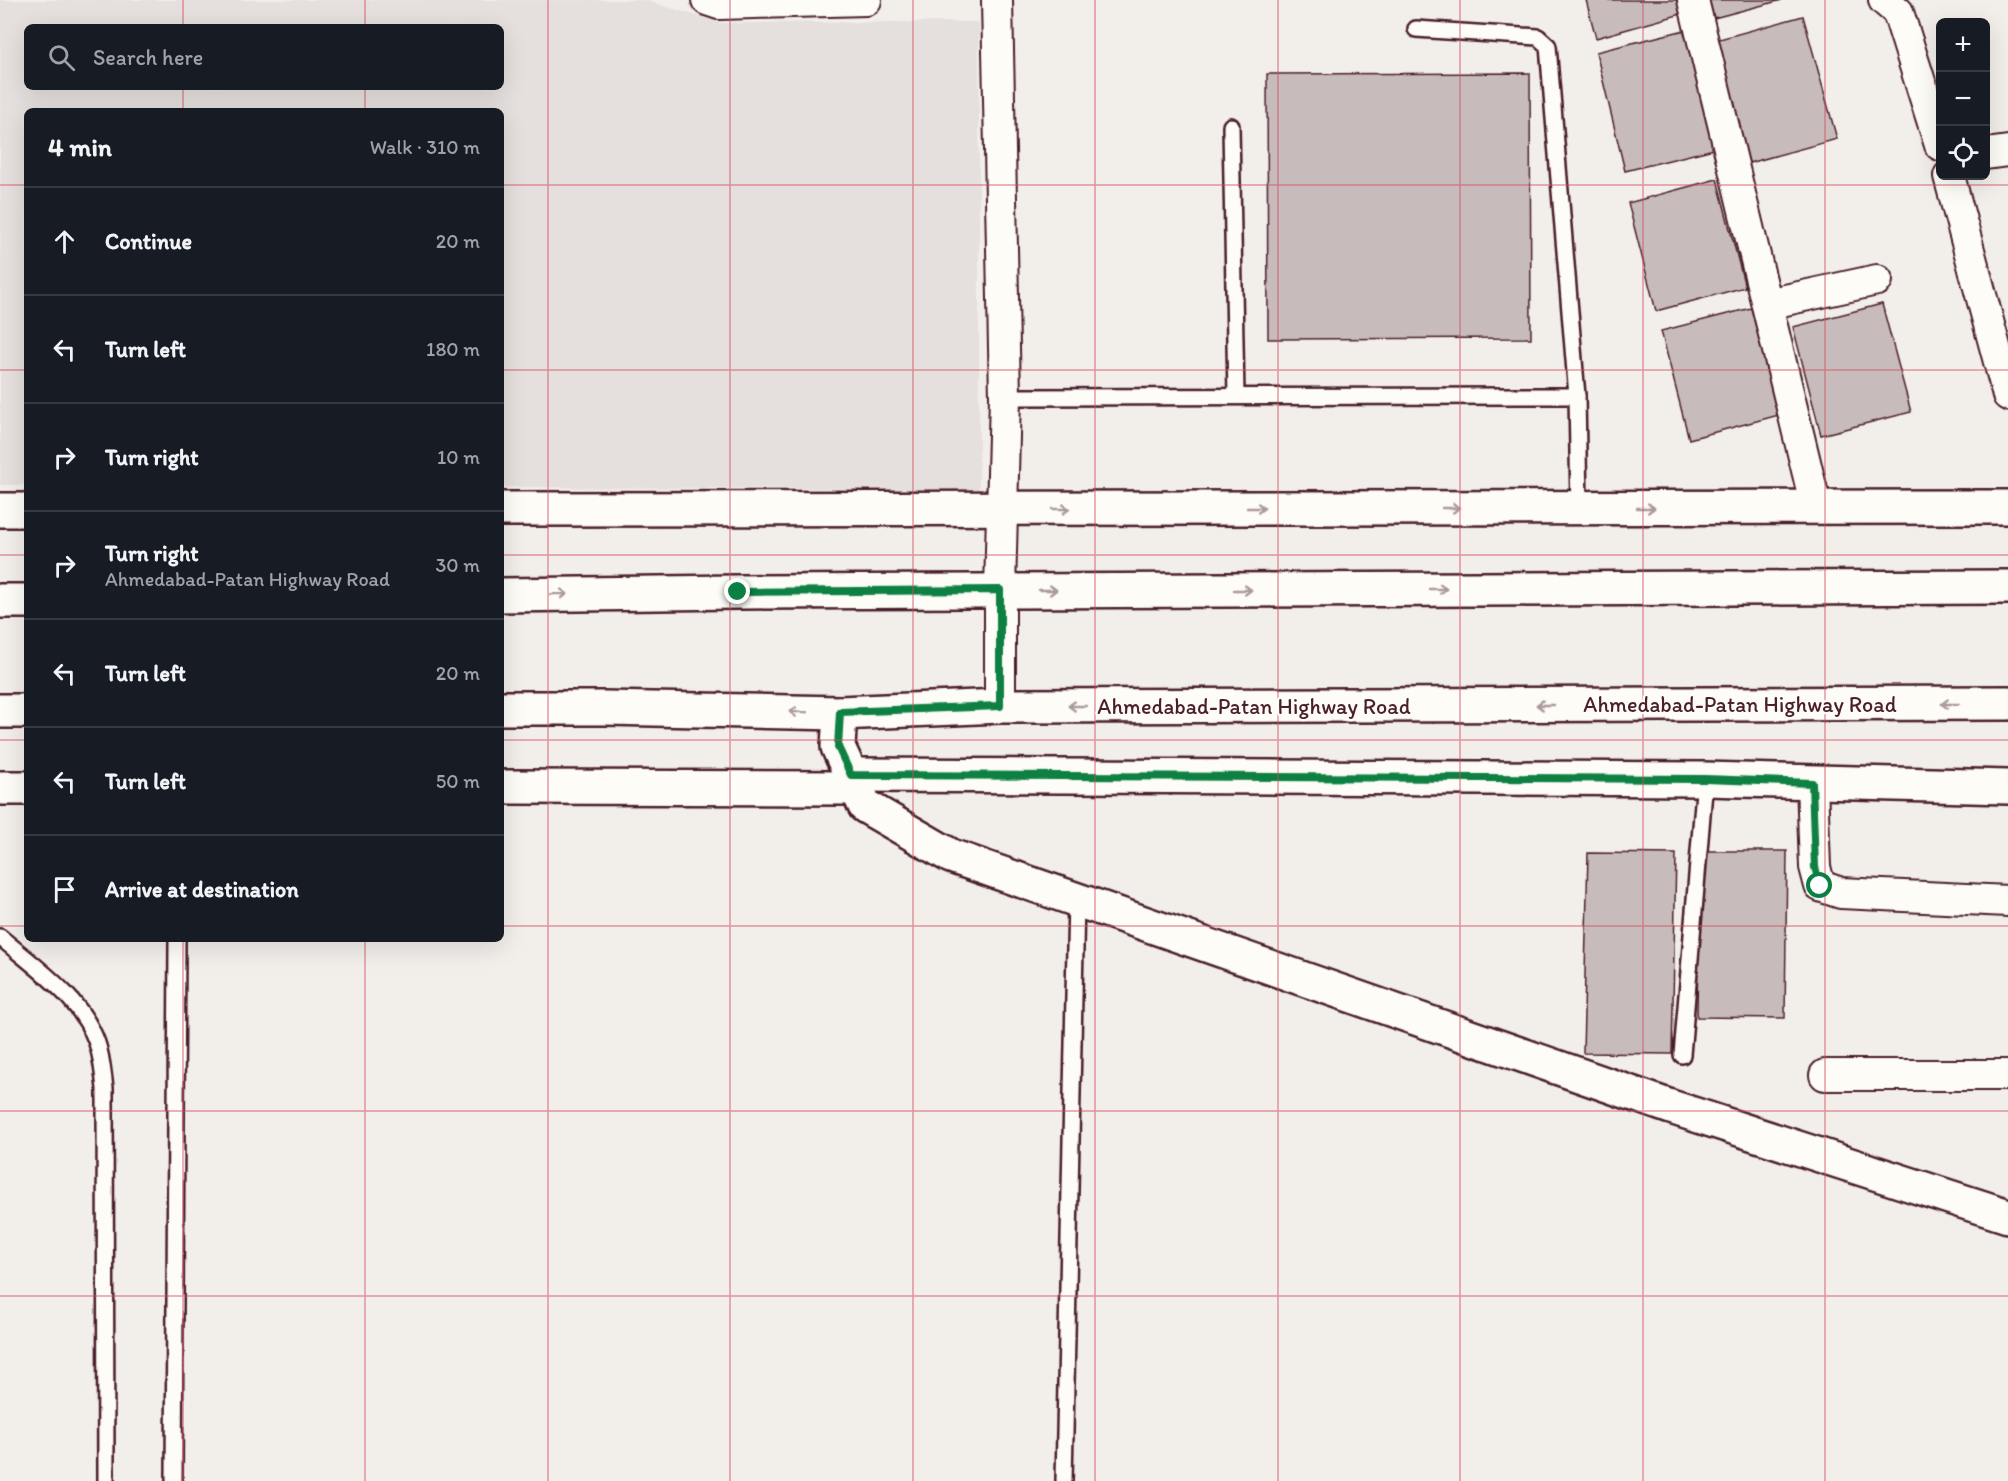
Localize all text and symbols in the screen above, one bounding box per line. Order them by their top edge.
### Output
map controls [1936,18,1990,180]
button: + [1936,18,1990,72]
search box [24,24,504,90]
icon: search [45,41,78,74]
text: Search here [93,44,203,71]
button: − [1936,72,1990,126]
button: locate [1936,126,1990,180]
text: 4 min [48,131,112,163]
text: Walk · 310 m [370,135,480,159]
icon: ahead [48,225,81,258]
text: Continue [105,228,192,255]
text: 20 m [436,229,480,253]
icon: left [48,333,81,366]
text: Turn left [105,336,186,363]
text: 180 m [426,337,480,361]
icon: right [48,441,81,474]
text: Turn right [105,444,199,471]
text: 10 m [437,445,480,469]
one-way arrow [1245,502,1265,514]
one-way arrow [1440,502,1460,514]
one-way arrow [1635,502,1655,514]
one-way arrow [1050,503,1070,515]
text: Turn right [105,540,199,567]
icon: right [48,549,81,582]
text: 30 m [435,553,480,577]
text: Ahmedabad-Patan Highway Road [105,567,390,591]
route end [724,578,750,604]
one-way arrow [1428,583,1448,595]
one-way arrow [1038,584,1058,596]
one-way arrow [1233,584,1253,596]
one-way arrow [549,588,569,600]
icon: left [48,657,81,690]
text: Turn left [105,660,186,687]
text: 20 m [436,661,480,685]
street label: Ahmedabad-Patan Highway Road [1583,691,1897,718]
street label: Ahmedabad-Patan Highway Road [1097,693,1411,720]
one-way arrow [1940,698,1960,710]
one-way arrow [1535,699,1555,711]
one-way arrow [1067,700,1087,712]
one-way arrow [788,706,808,717]
icon: left [48,765,81,798]
text: Turn left [105,768,186,795]
text: 50 m [436,769,480,793]
route start [1806,872,1832,898]
icon: arrive [48,873,81,906]
text: Arrive at destination [105,876,299,903]

